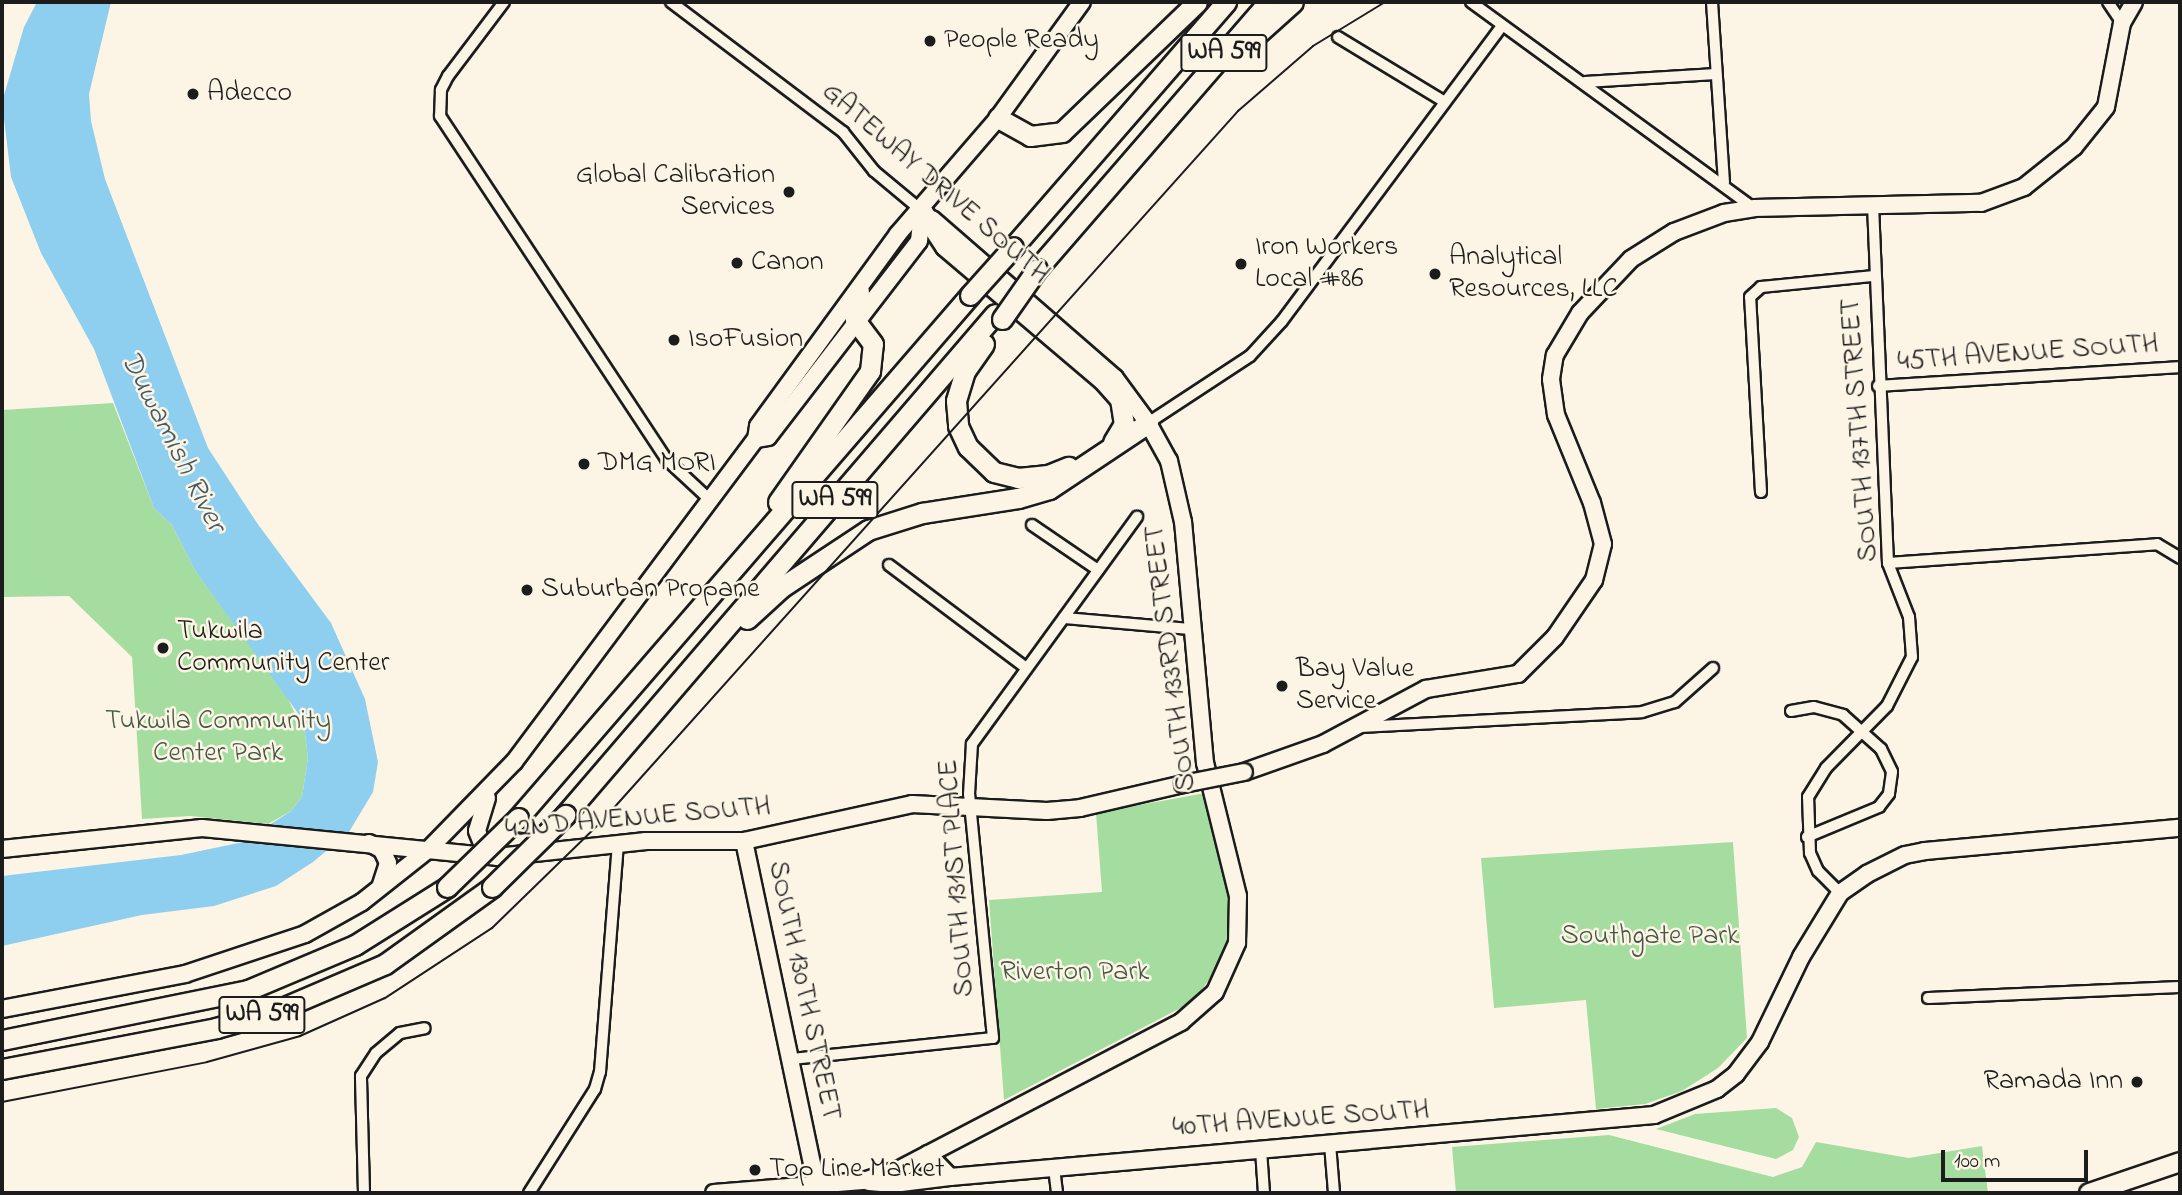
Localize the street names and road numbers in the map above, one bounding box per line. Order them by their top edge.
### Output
road number: WA 599 [1180,30,1268,76]
street label: GATEWAY DRIVE SOUTH [814,76,1056,292]
street label: SOUTH 137TH STREET [1835,297,1887,563]
street label: 45TH AVENUE SOUTH [1897,328,2159,380]
road number: WA 599 [791,478,879,522]
street label: SOUTH 133RD STREET [1139,523,1205,793]
street label: SOUTH 131ST PLACE [933,758,983,998]
street label: 42ND AVENUE SOUTH [504,791,772,847]
street label: SOUTH 130TH STREET [759,858,847,1124]
road number: WA 599 [218,992,306,1038]
street label: 40TH AVENUE SOUTH [1172,1094,1430,1146]

